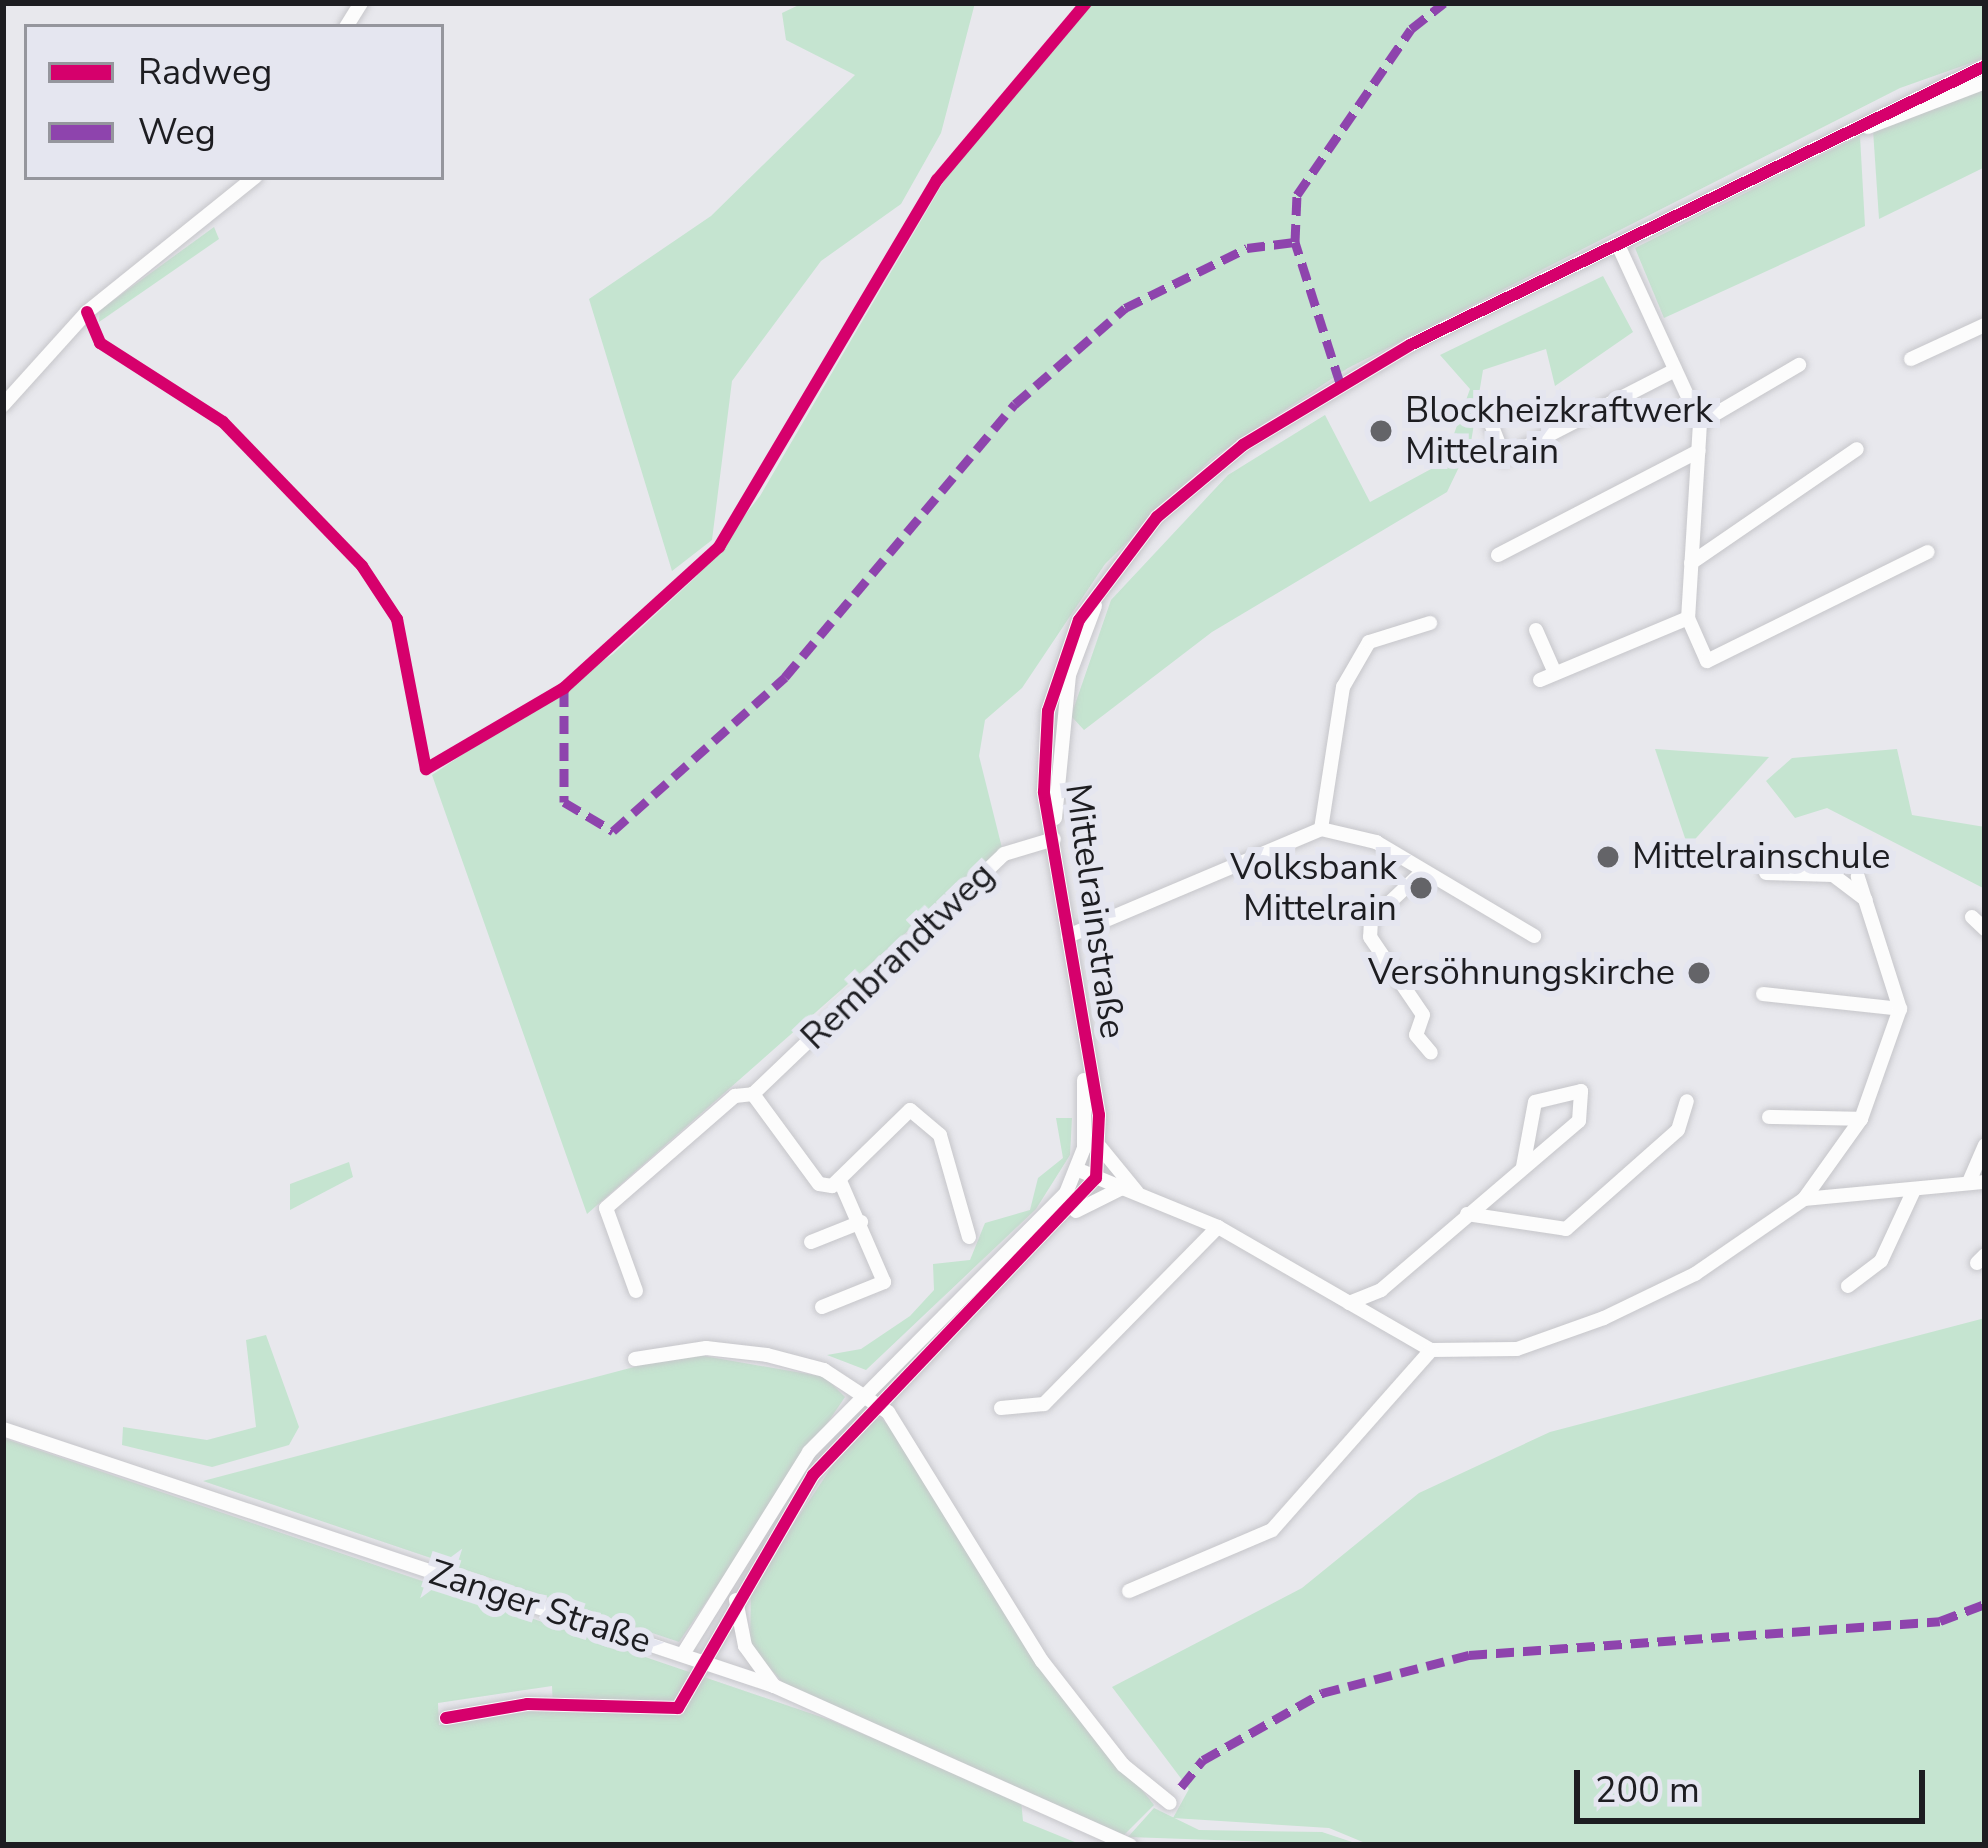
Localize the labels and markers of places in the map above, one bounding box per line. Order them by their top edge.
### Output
place label: Blockheizkraftwerk Mittelrain [1405,388,1713,473]
marker: Blockheizkraftwerk Mittelrain [1368,418,1394,444]
place label: Mittelrainschule [1632,835,1890,879]
marker: Mittelrainschule [1595,844,1621,870]
place label: Volksbank Mittelrain [1230,845,1397,930]
marker: Volksbank Mittelrain [1408,875,1434,901]
place label: Versöhnungskirche [1368,951,1675,995]
marker: Versöhnungskirche [1686,960,1712,986]

